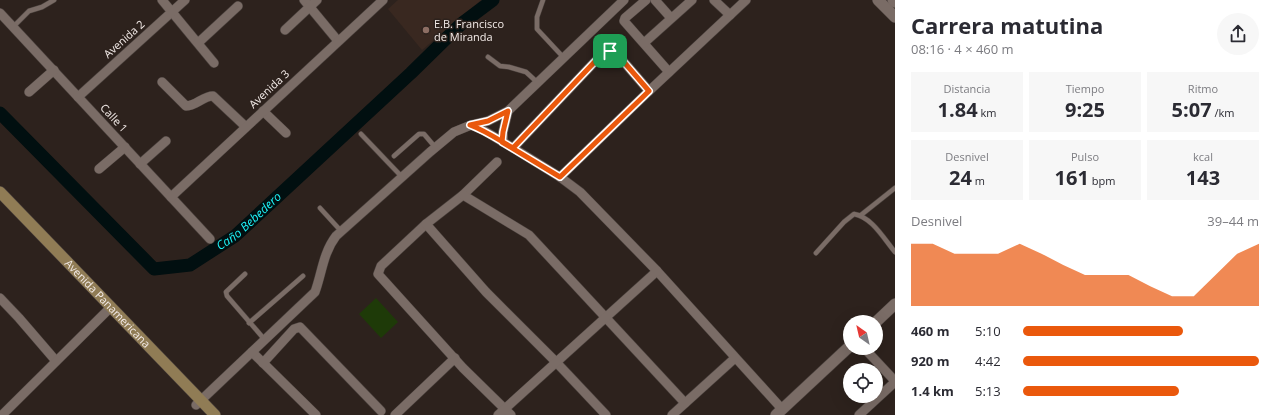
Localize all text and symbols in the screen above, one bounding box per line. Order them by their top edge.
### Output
text: Carrera matutina [911,10,1103,40]
button: share [1217,13,1259,55]
street label: Avenida 2 [100,16,147,61]
place label: E.B. Francisco de Miranda [434,16,504,44]
marker: E.B. Francisco de Miranda [421,25,431,35]
pin [593,34,627,68]
icon: arrive [599,40,621,62]
text: 08:16 · 4 × 460 m [911,40,1014,58]
street label: Avenida 3 [245,66,292,111]
text: Distancia [944,81,990,96]
text: Tiempo [1066,81,1104,96]
text: Ritmo [1188,81,1218,96]
text: 1.84 [938,96,978,123]
text: 9:25 [1065,96,1105,123]
text: 5:07 [1172,96,1212,123]
street label: Calle 1 [97,100,131,135]
text: km [978,105,996,120]
text: /km [1212,105,1234,120]
text: Desnivel [945,149,989,164]
text: Pulso [1071,149,1099,164]
text: kcal [1193,149,1213,164]
text: 24 [949,164,972,191]
text: 161 [1055,164,1089,191]
text: 143 [1186,164,1220,191]
text: m [972,173,985,188]
text: bpm [1089,173,1115,188]
water label: Caño Bebedero [213,188,285,254]
text: Desnivel [911,212,962,230]
text: 39–44 m [1207,212,1259,230]
street label: Avenida Panamericana [62,256,154,351]
north arrow [843,315,883,355]
map controls [843,315,883,403]
text: 460 m [911,322,949,340]
text: 5:10 [975,322,1001,340]
text: 920 m [911,352,949,370]
text: 4:42 [975,352,1001,370]
button: locate [843,363,883,403]
text: 1.4 km [911,382,954,400]
text: 5:13 [975,382,1001,400]

